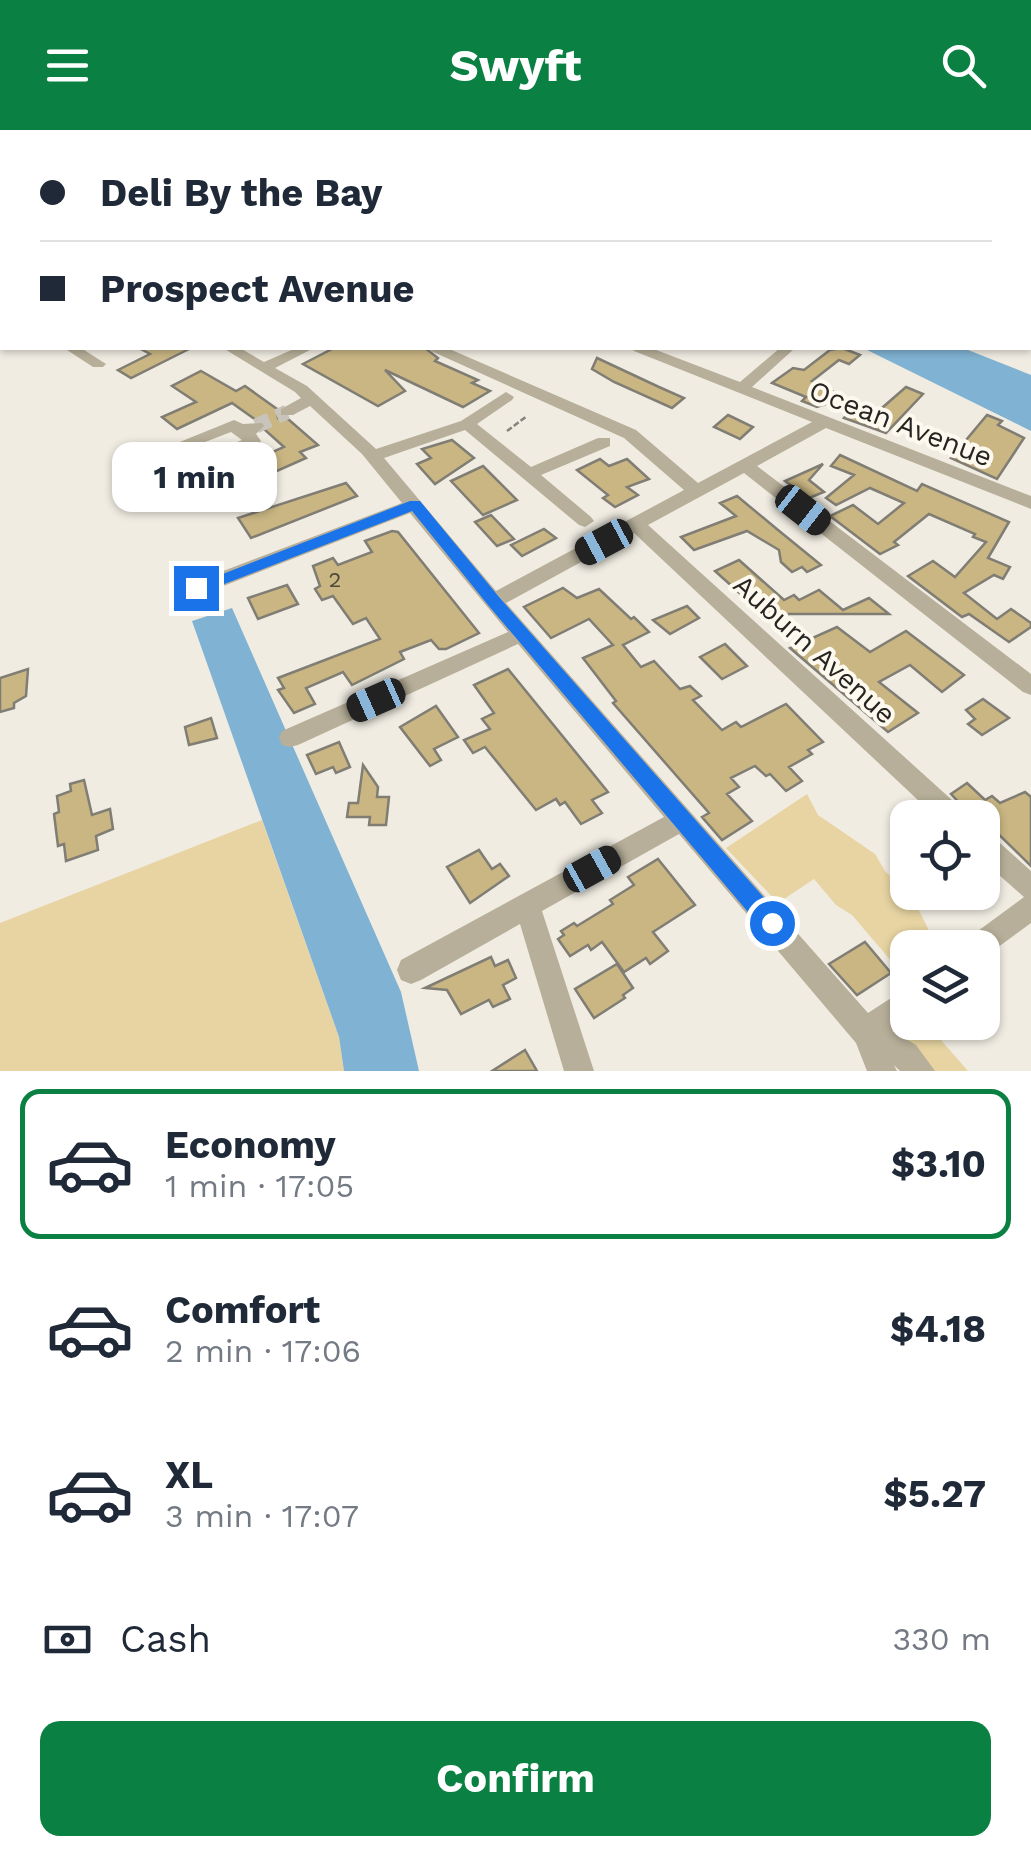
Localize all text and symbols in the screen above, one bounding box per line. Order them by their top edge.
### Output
icon: menu [40,38,95,93]
icon: search [936,38,991,93]
text: Swyft [450,39,581,92]
text: Deli By the Bay [100,171,382,215]
text: Prospect Avenue [100,267,414,311]
street label: Ocean Avenue [805,373,997,474]
callout: 1 min [114,443,278,513]
text: 1 min [153,458,236,496]
car [770,480,836,540]
car [570,515,638,569]
route end [174,566,219,611]
house number: 2 [329,567,341,592]
street label: Auburn Avenue [727,568,902,731]
car [342,674,410,726]
map controls [890,800,1000,1040]
button: locate [890,800,1000,910]
car [558,841,626,897]
route start [750,901,795,946]
button: layers [890,930,1000,1040]
icon: car [45,1119,135,1209]
text: Economy [165,1123,336,1167]
text: $3.10 [891,1142,986,1186]
text: 1 min · 17:05 [165,1167,354,1205]
icon: car [45,1284,135,1374]
text: Comfort [165,1288,320,1332]
text: $4.18 [890,1307,986,1351]
text: 2 min · 17:06 [165,1332,361,1370]
icon: car [45,1449,135,1539]
text: XL [165,1453,213,1497]
text: $5.27 [883,1472,986,1516]
text: 3 min · 17:07 [165,1497,359,1535]
icon: cash [40,1612,95,1667]
text: Cash [120,1617,211,1661]
text: 330 m [892,1620,991,1658]
button: Confirm [40,1721,991,1836]

